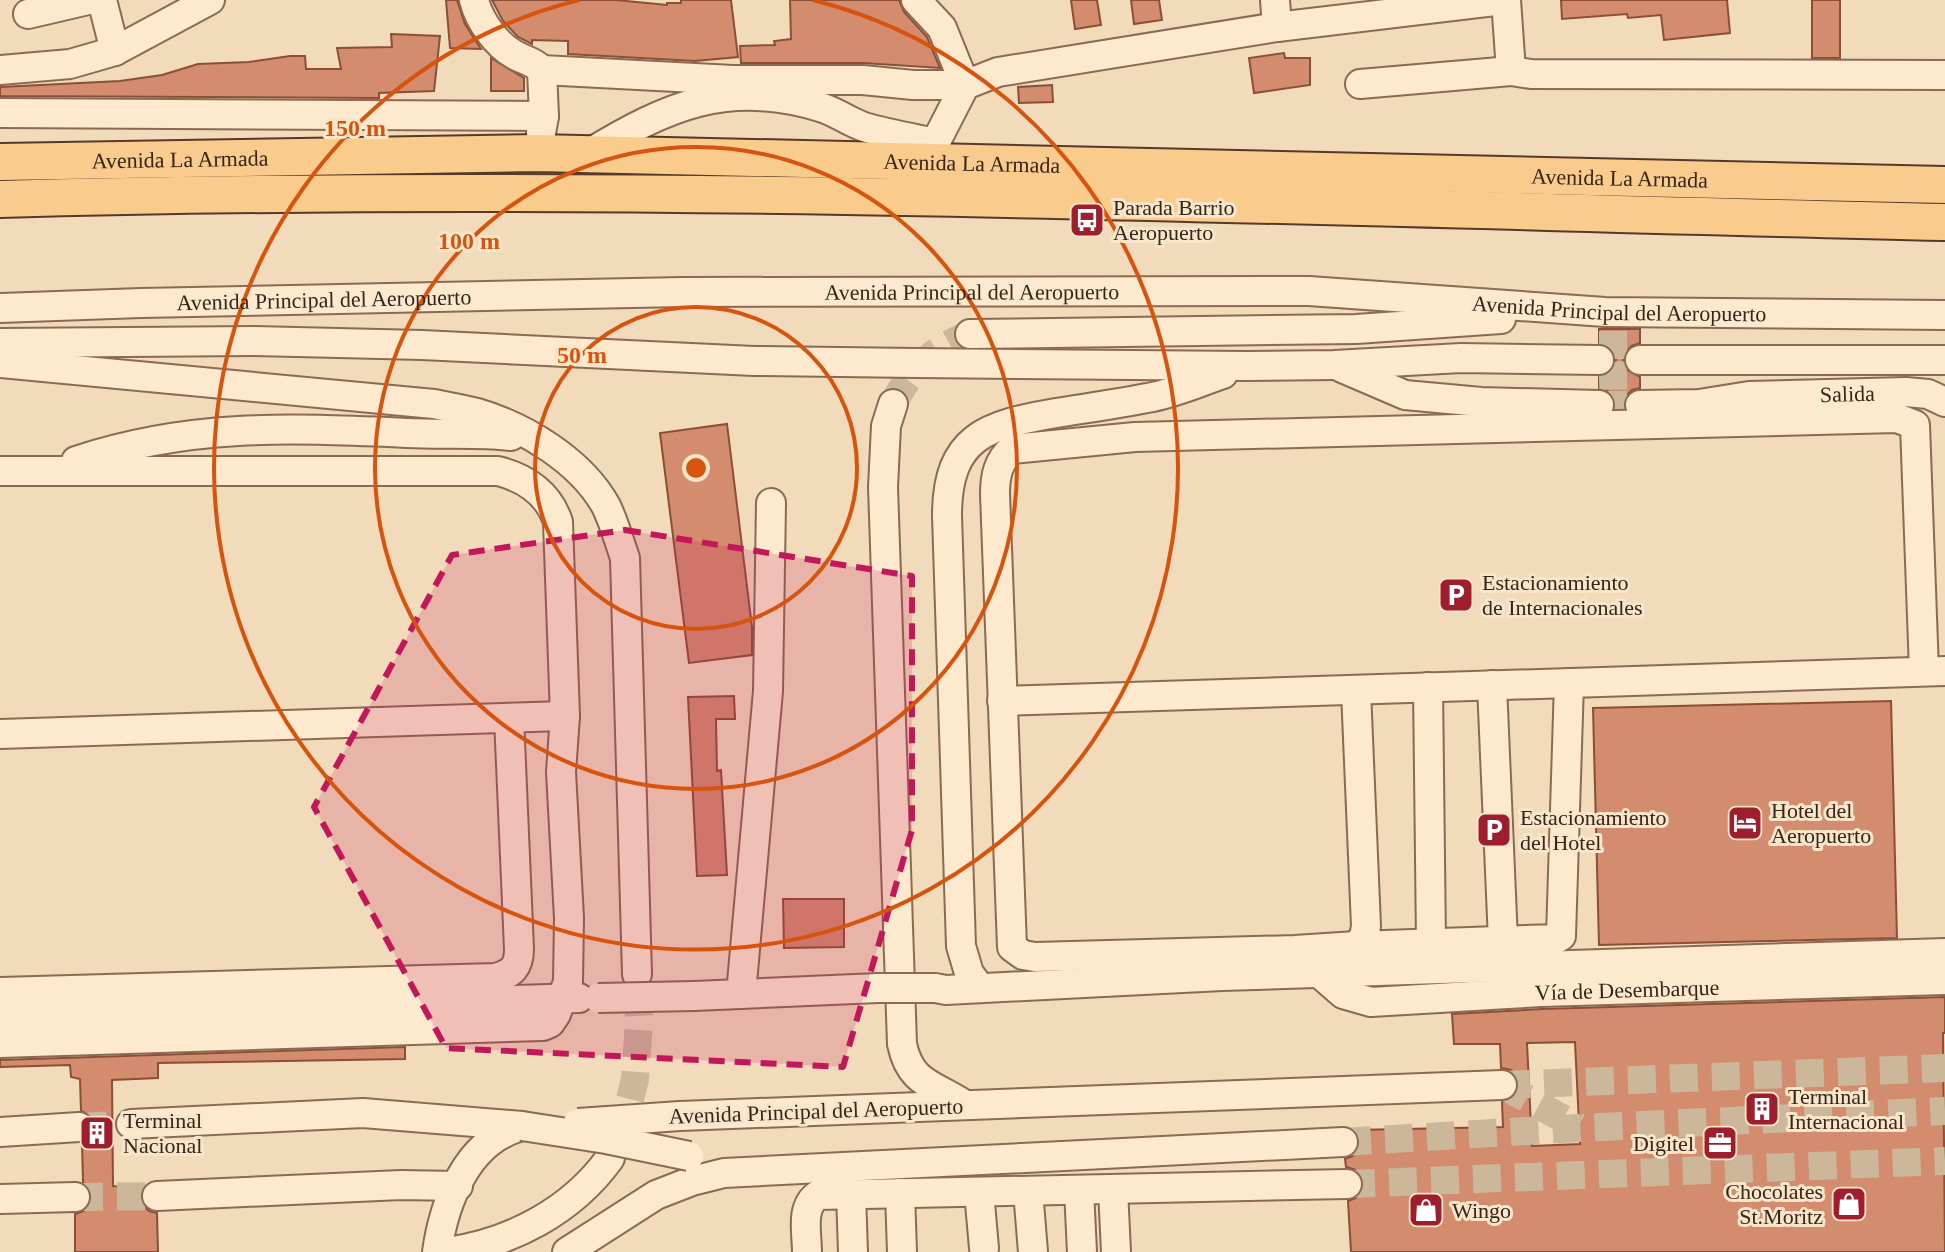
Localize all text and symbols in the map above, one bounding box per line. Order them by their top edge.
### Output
text: 150 m [324,115,386,141]
street label: Avenida La Armada [91,145,269,173]
street label: Avenida La Armada [883,148,1061,177]
street label: Avenida La Armada [1531,163,1709,192]
place label: Parada Barrio Aeropuerto [1113,195,1235,245]
bus stop icon: Parada Barrio Aeropuerto [1068,201,1106,239]
text: 100 m [438,228,500,254]
street label: Avenida Principal del Aeropuerto [824,279,1119,304]
street label: Avenida Principal del Aeropuerto [176,284,471,315]
street label: Avenida Principal del Aeropuerto [1471,290,1767,326]
text: 50 m [557,342,607,368]
street label: Salida [1819,380,1875,407]
centre of rings [682,454,710,482]
place label: Estacionamiento de Internacionales [1482,570,1643,620]
parking icon: Estacionamiento de Internacionales [1437,576,1475,614]
place label: Hotel del Aeropuerto [1771,798,1871,848]
hotel icon: Hotel del Aeropuerto [1726,804,1764,842]
place label: Estacionamiento del Hotel [1520,805,1667,855]
parking icon: Estacionamiento del Hotel [1475,811,1513,849]
street label: Vía de Desembarque [1534,974,1720,1005]
place label: Terminal Internacional [1788,1084,1904,1134]
building icon: Terminal Internacional [1743,1090,1781,1128]
street label: Avenida Principal del Aeropuerto [668,1093,964,1129]
place label: Terminal Nacional [123,1108,202,1158]
building icon: Terminal Nacional [78,1114,116,1152]
office icon: Digitel [1701,1124,1739,1162]
place label: Digitel [1633,1131,1694,1156]
place label: Chocolates St.Moritz [1725,1179,1823,1229]
shop icon: Chocolates St.Moritz [1830,1185,1868,1223]
shop icon: Wingo [1407,1191,1445,1229]
place label: Wingo [1452,1198,1511,1223]

